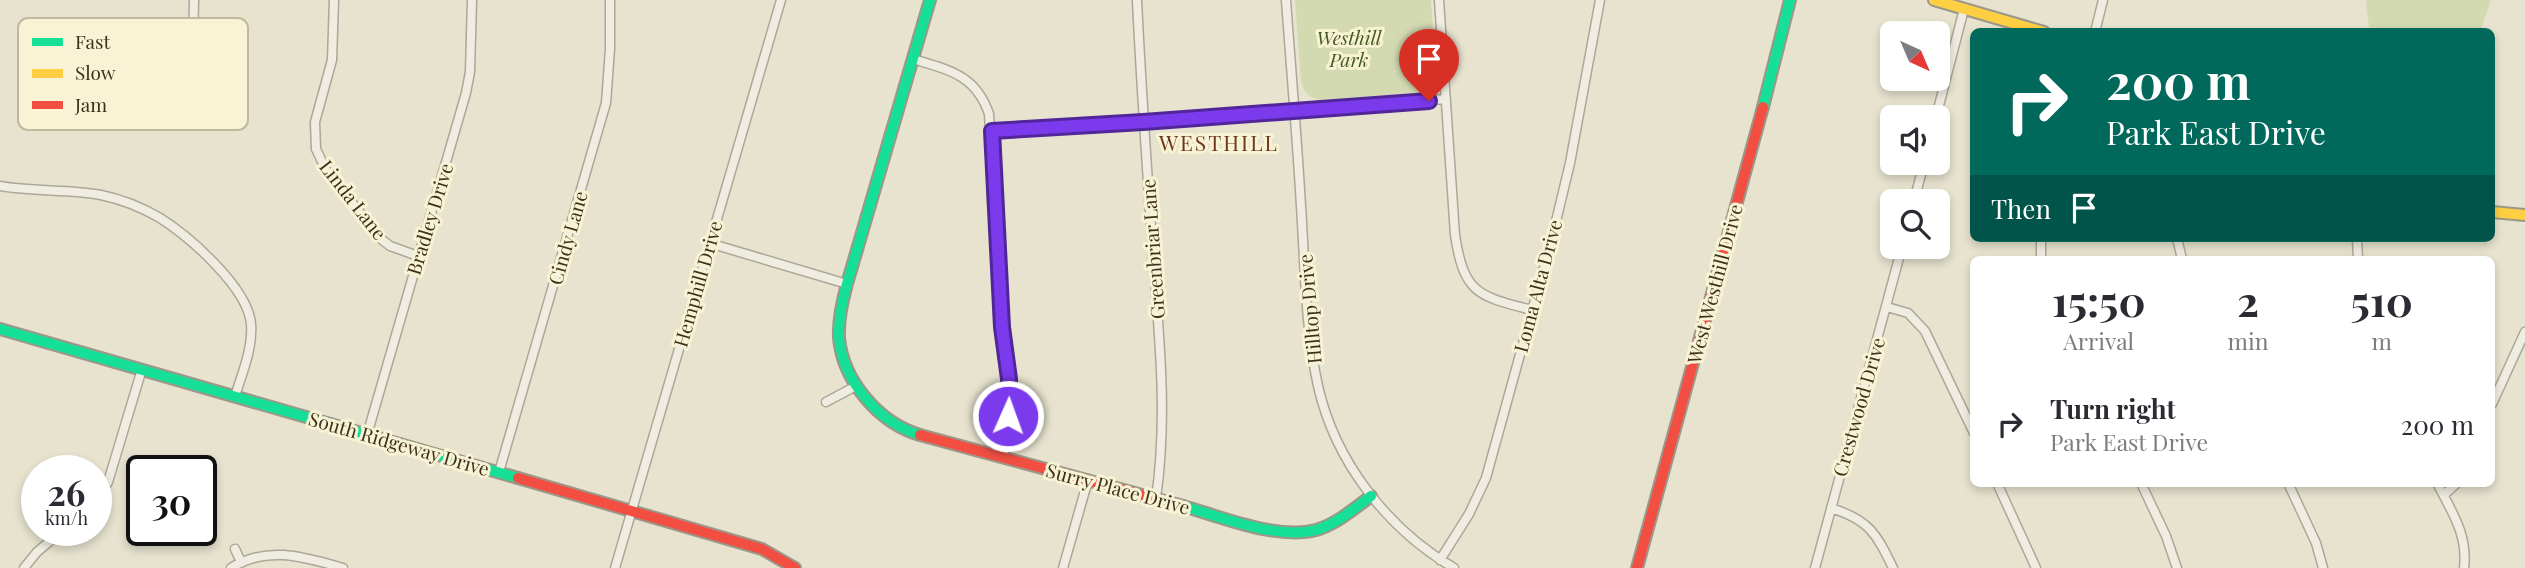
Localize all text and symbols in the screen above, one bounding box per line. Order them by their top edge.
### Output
legend [18,18,248,130]
north arrow [1880,21,1950,91]
map controls [1880,21,1950,259]
park label: Westhill Park [1317,24,1382,72]
text: Fast [75,28,111,54]
pin [1399,29,1459,101]
icon: arrive [1410,40,1448,78]
text: 200 m [2106,47,2251,112]
icon: right [1991,56,2082,147]
text: Slow [75,59,116,85]
text: Jam [74,91,107,117]
button: sound [1880,105,1950,175]
text: Park East Drive [2106,110,2326,153]
district label: WESTHILL [1158,128,1279,156]
street label: Linda Lane [314,154,393,245]
street label: Bradley Drive [400,160,458,278]
street label: Greenbriar Lane [1134,178,1170,320]
street label: Cindy Lane [541,188,593,288]
button: search [1880,189,1950,259]
icon: arrive [2065,189,2103,227]
text: Then [1991,191,2051,226]
street label: West Westhill Drive [1680,201,1748,367]
street label: Hemphill Drive [667,217,728,350]
street label: Loma Alta Drive [1507,217,1567,355]
street label: Hilltop Drive [1291,253,1327,365]
text: 15:50 [2052,272,2145,328]
text: 2 [2237,272,2259,328]
text: 510 [2350,272,2413,328]
text: Arrival [2063,325,2134,356]
text: min [2228,325,2268,356]
text: m [2372,325,2392,356]
street label: Crestwood Drive [1826,334,1890,479]
position arrow [971,379,1045,453]
text: Turn right [2050,391,2176,426]
street label: South Ridgeway Drive [306,405,493,481]
icon: right [1991,405,2029,443]
text: 200 m [2401,407,2474,442]
text: Park East Drive [2050,426,2208,457]
speed limit sign: 30 [126,455,217,546]
street label: Surry Place Drive [1043,456,1193,520]
text: 26 [48,468,85,515]
text: km/h [45,506,88,530]

